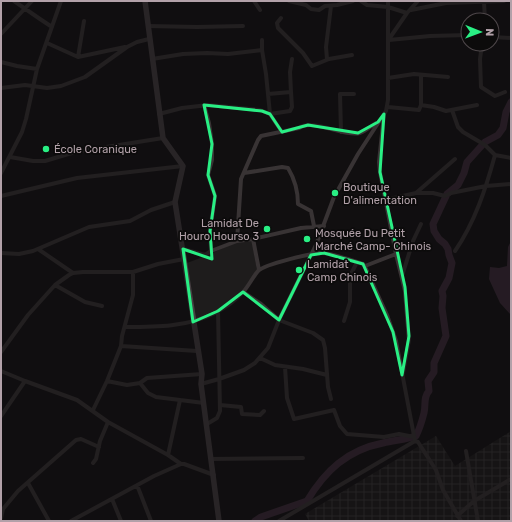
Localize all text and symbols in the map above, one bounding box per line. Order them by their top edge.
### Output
north arrow [460,12,500,52]
text: N [483,28,496,36]
place label: École Coranique [54,143,137,156]
marker: École Coranique [41,144,51,154]
place label: Boutique D'alimentation [343,181,417,207]
marker: Boutique D'alimentation [330,188,340,198]
place label: Lamidat De Houro Hourso 3 [179,217,259,243]
marker: Lamidat De Houro Hourso 3 [262,224,272,234]
place label: Mosquée Du Petit Marché Camp- Chinois [315,227,432,253]
marker: Mosquée Du Petit Marché Camp- Chinois [302,234,312,244]
place label: Lamidat Camp Chinois [307,258,378,284]
marker: Lamidat Camp Chinois [294,265,304,275]

